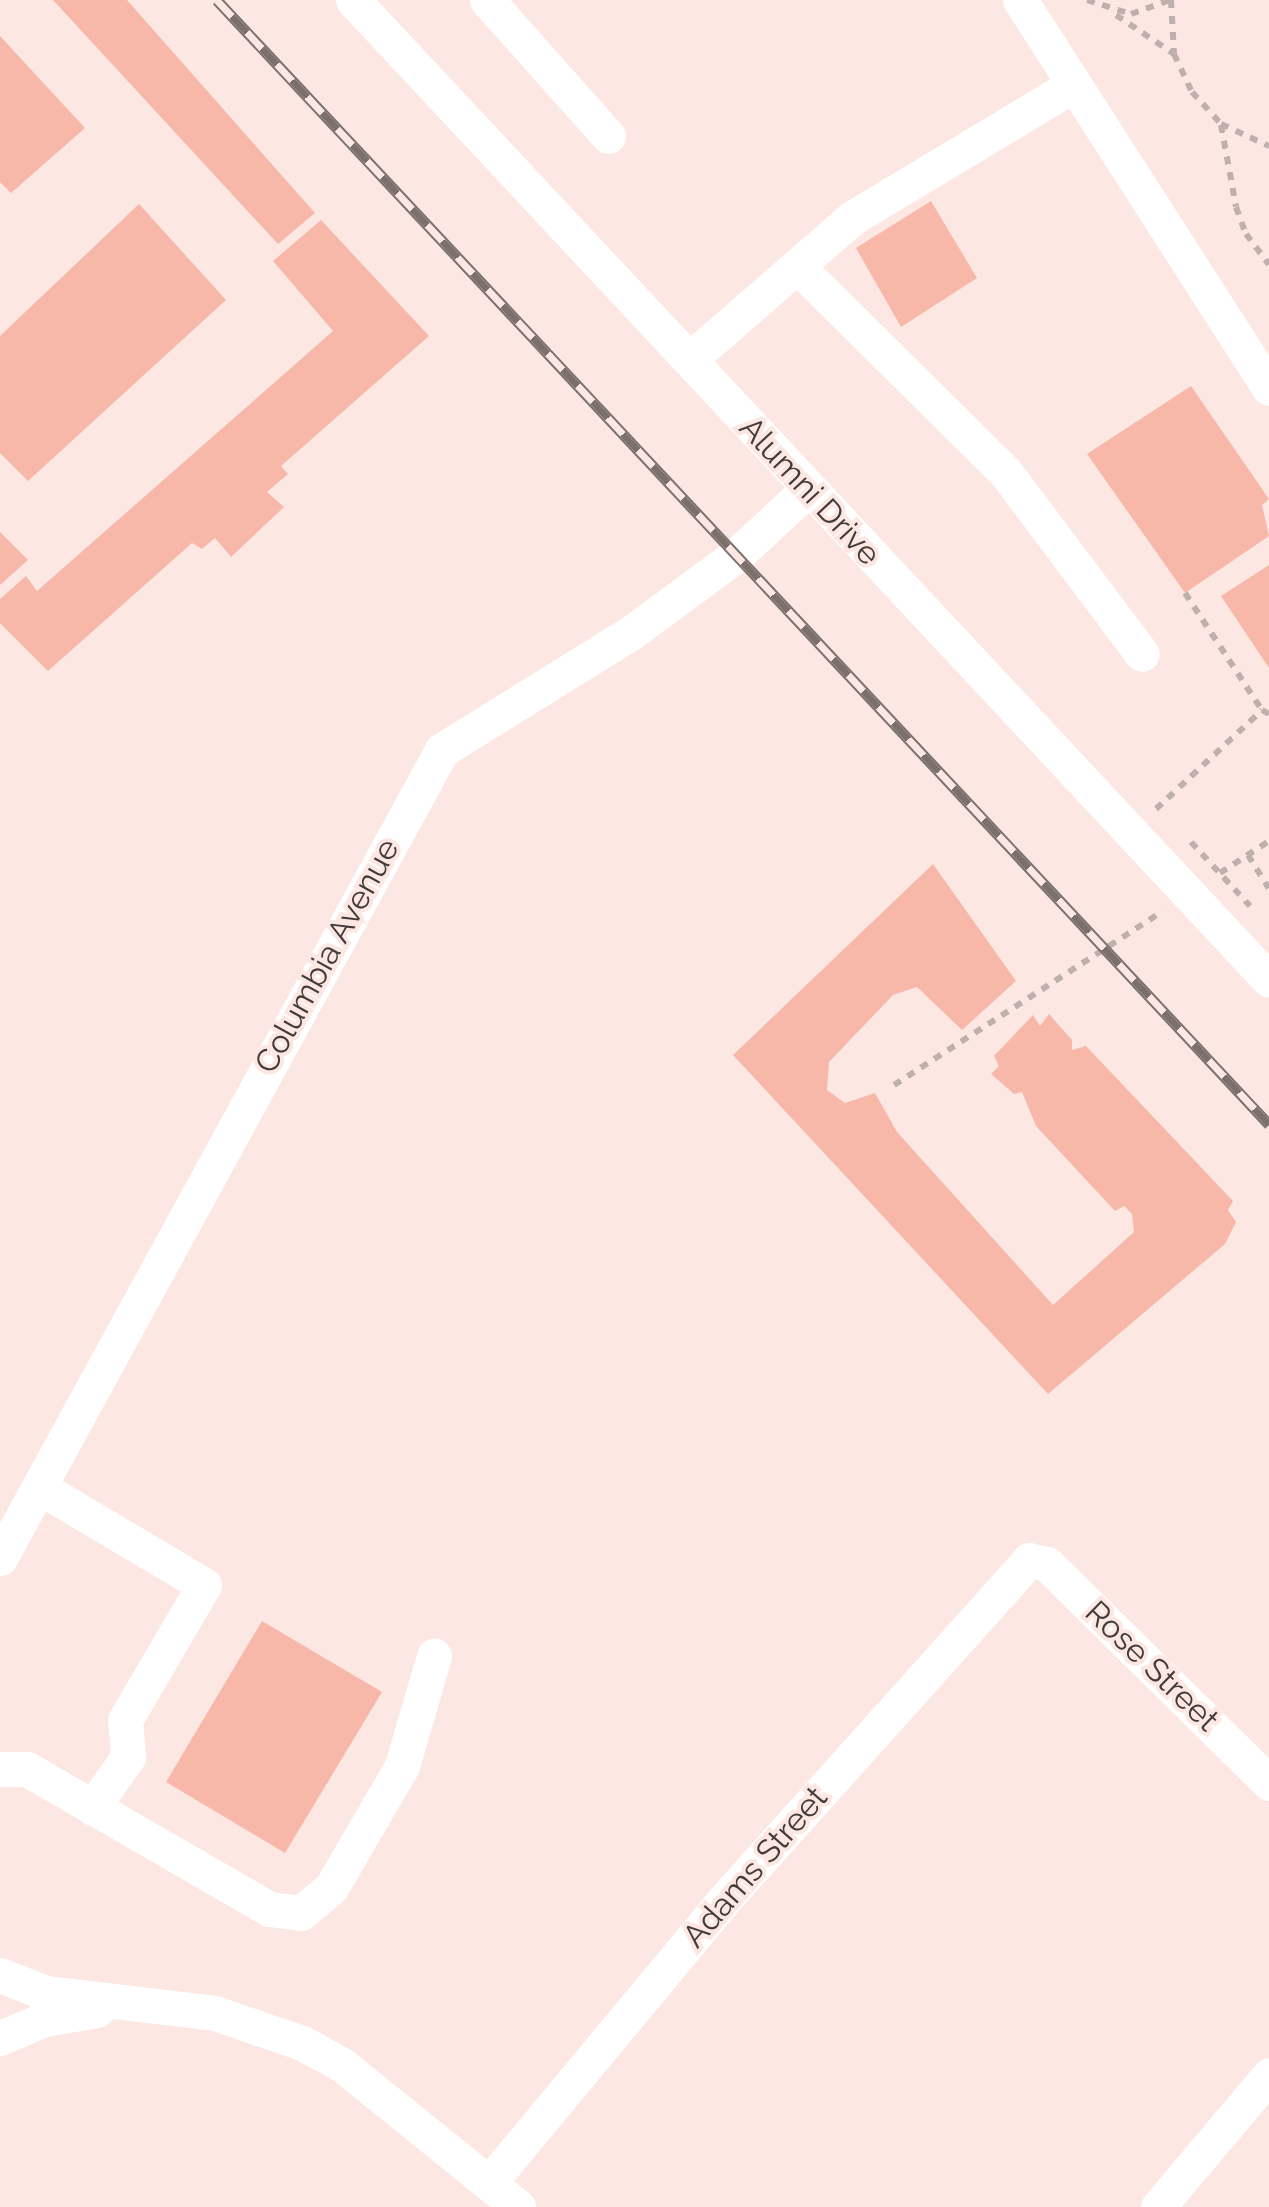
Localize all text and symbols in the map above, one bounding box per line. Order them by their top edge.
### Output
street label: Alumni Drive [732,409,888,573]
street label: Columbia Avenue [247,832,407,1080]
street label: Rose Street [1077,1593,1227,1739]
street label: Adams Street [675,1779,835,1955]

